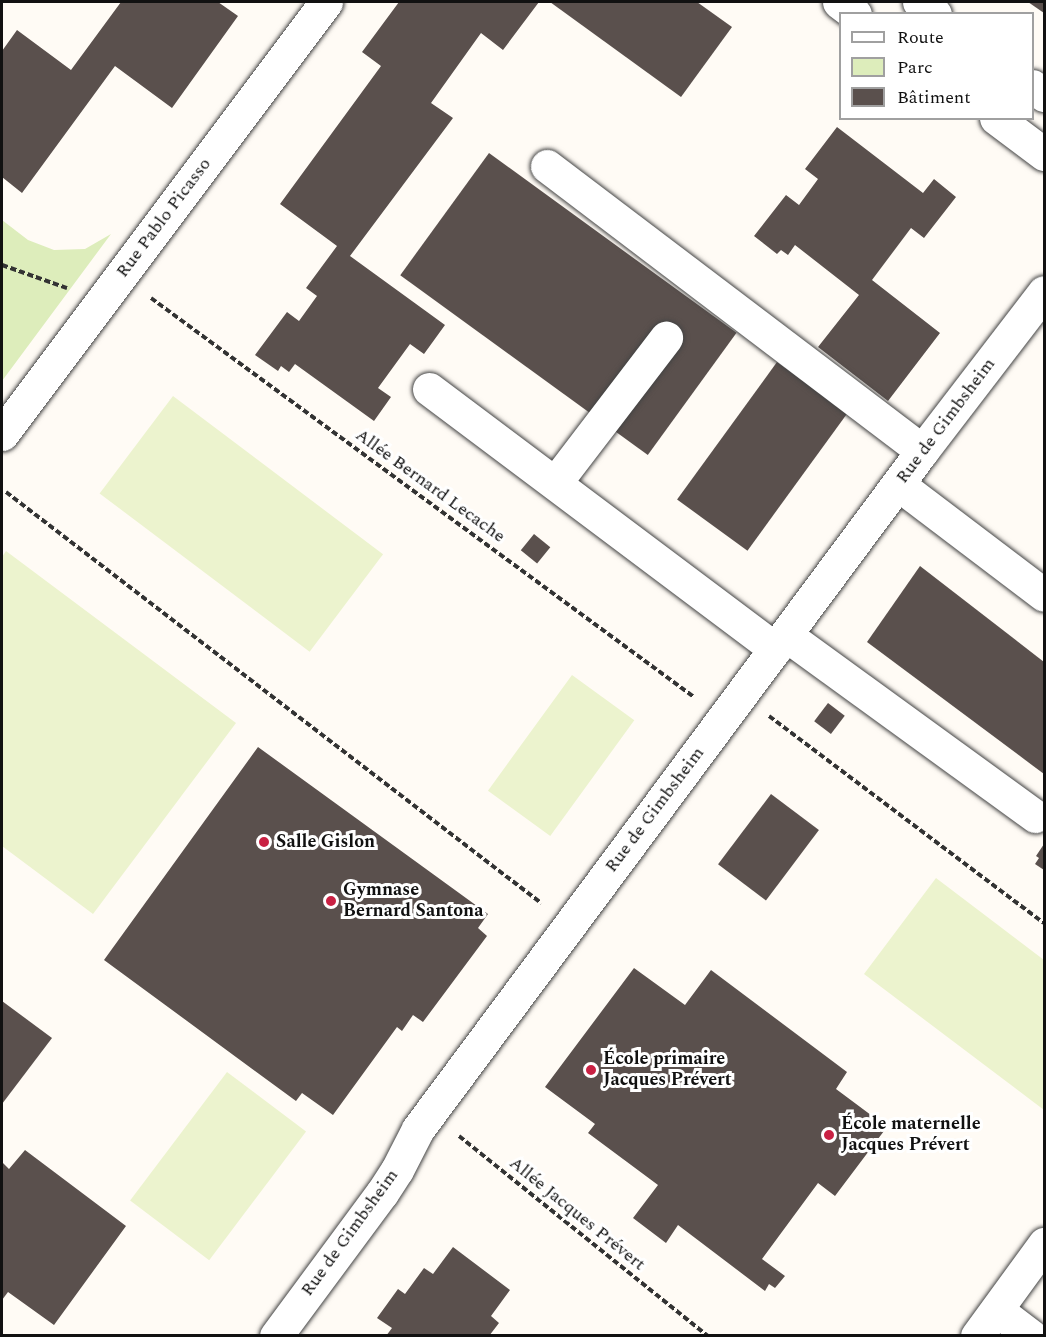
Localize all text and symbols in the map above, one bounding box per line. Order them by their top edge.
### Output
legend [839,12,1034,120]
text: Route [897,24,944,51]
text: Parc [897,54,933,81]
text: Bâtiment [897,84,971,111]
street label: Rue Pablo Picasso [112,154,216,282]
street label: Rue de Gimbsheim [892,354,1000,488]
street label: Allée Bernard Lecache [351,424,509,548]
street label: Rue de Gimbsheim [601,743,709,877]
place label: Salle Gislon [276,831,375,853]
marker: Salle Gislon [257,835,271,849]
place label: Gymnase Bernard Santona [343,880,483,922]
marker: Gymnase Bernard Santona [324,894,338,908]
place label: École primaire Jacques Prévert [603,1049,732,1092]
marker: École primaire Jacques Prévert [584,1063,598,1077]
place label: École maternelle Jacques Prévert [841,1114,981,1156]
marker: École maternelle Jacques Prévert [822,1128,836,1142]
street label: Allée Jacques Prévert [505,1152,649,1276]
street label: Rue de Gimbsheim [297,1165,403,1301]

